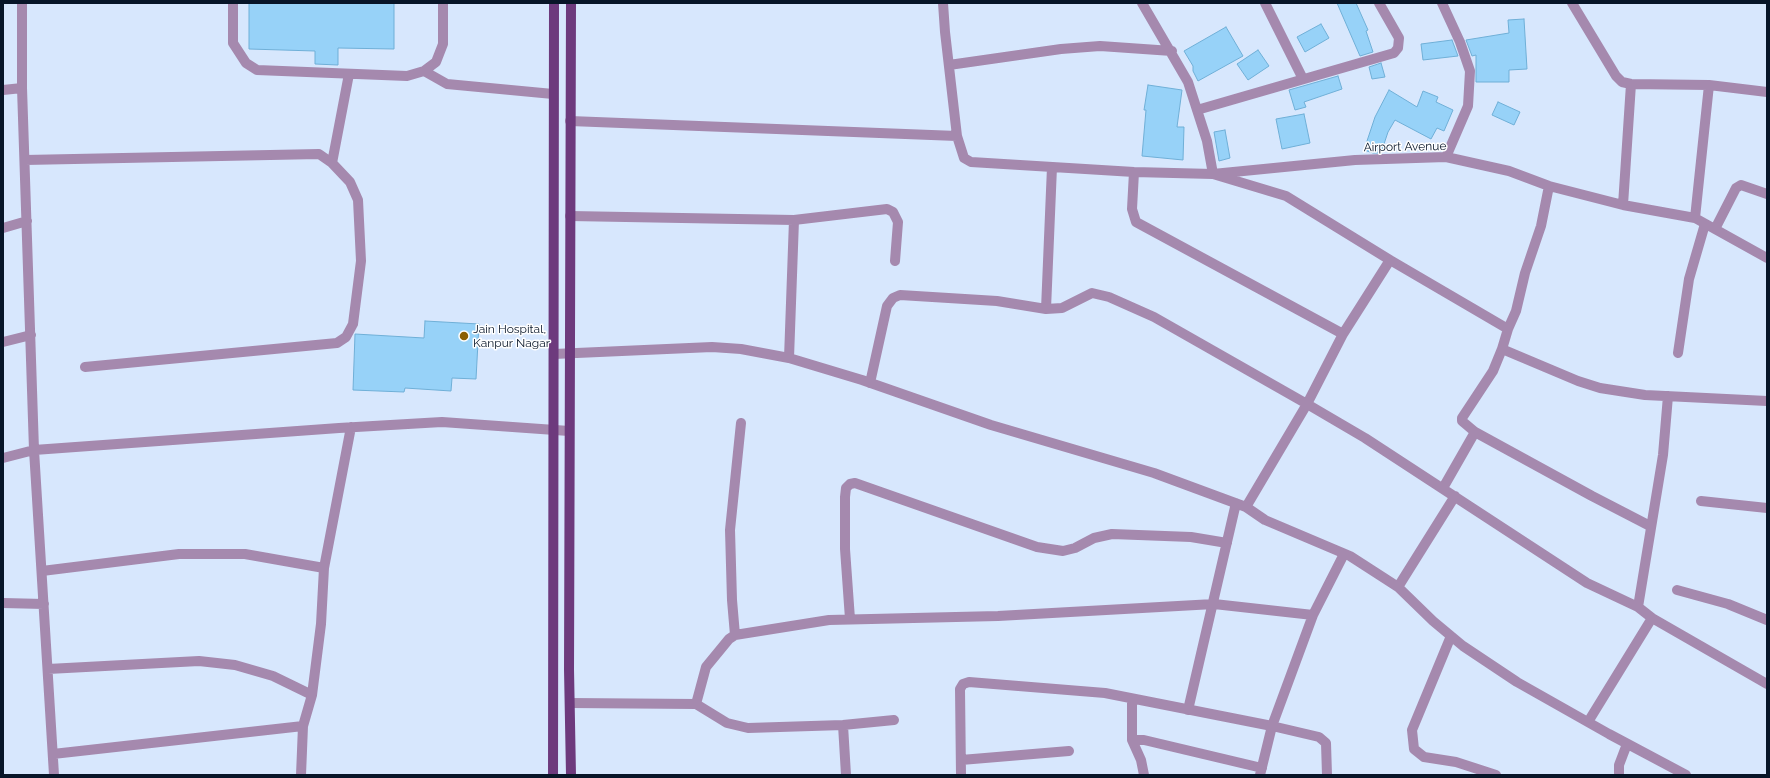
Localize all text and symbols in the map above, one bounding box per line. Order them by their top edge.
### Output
street label: Airport Avenue [1363,139,1447,155]
place label: Jain Hospital, Kanpur Nagar [473,322,550,350]
marker: Jain Hospital, Kanpur Nagar [458,330,470,342]

